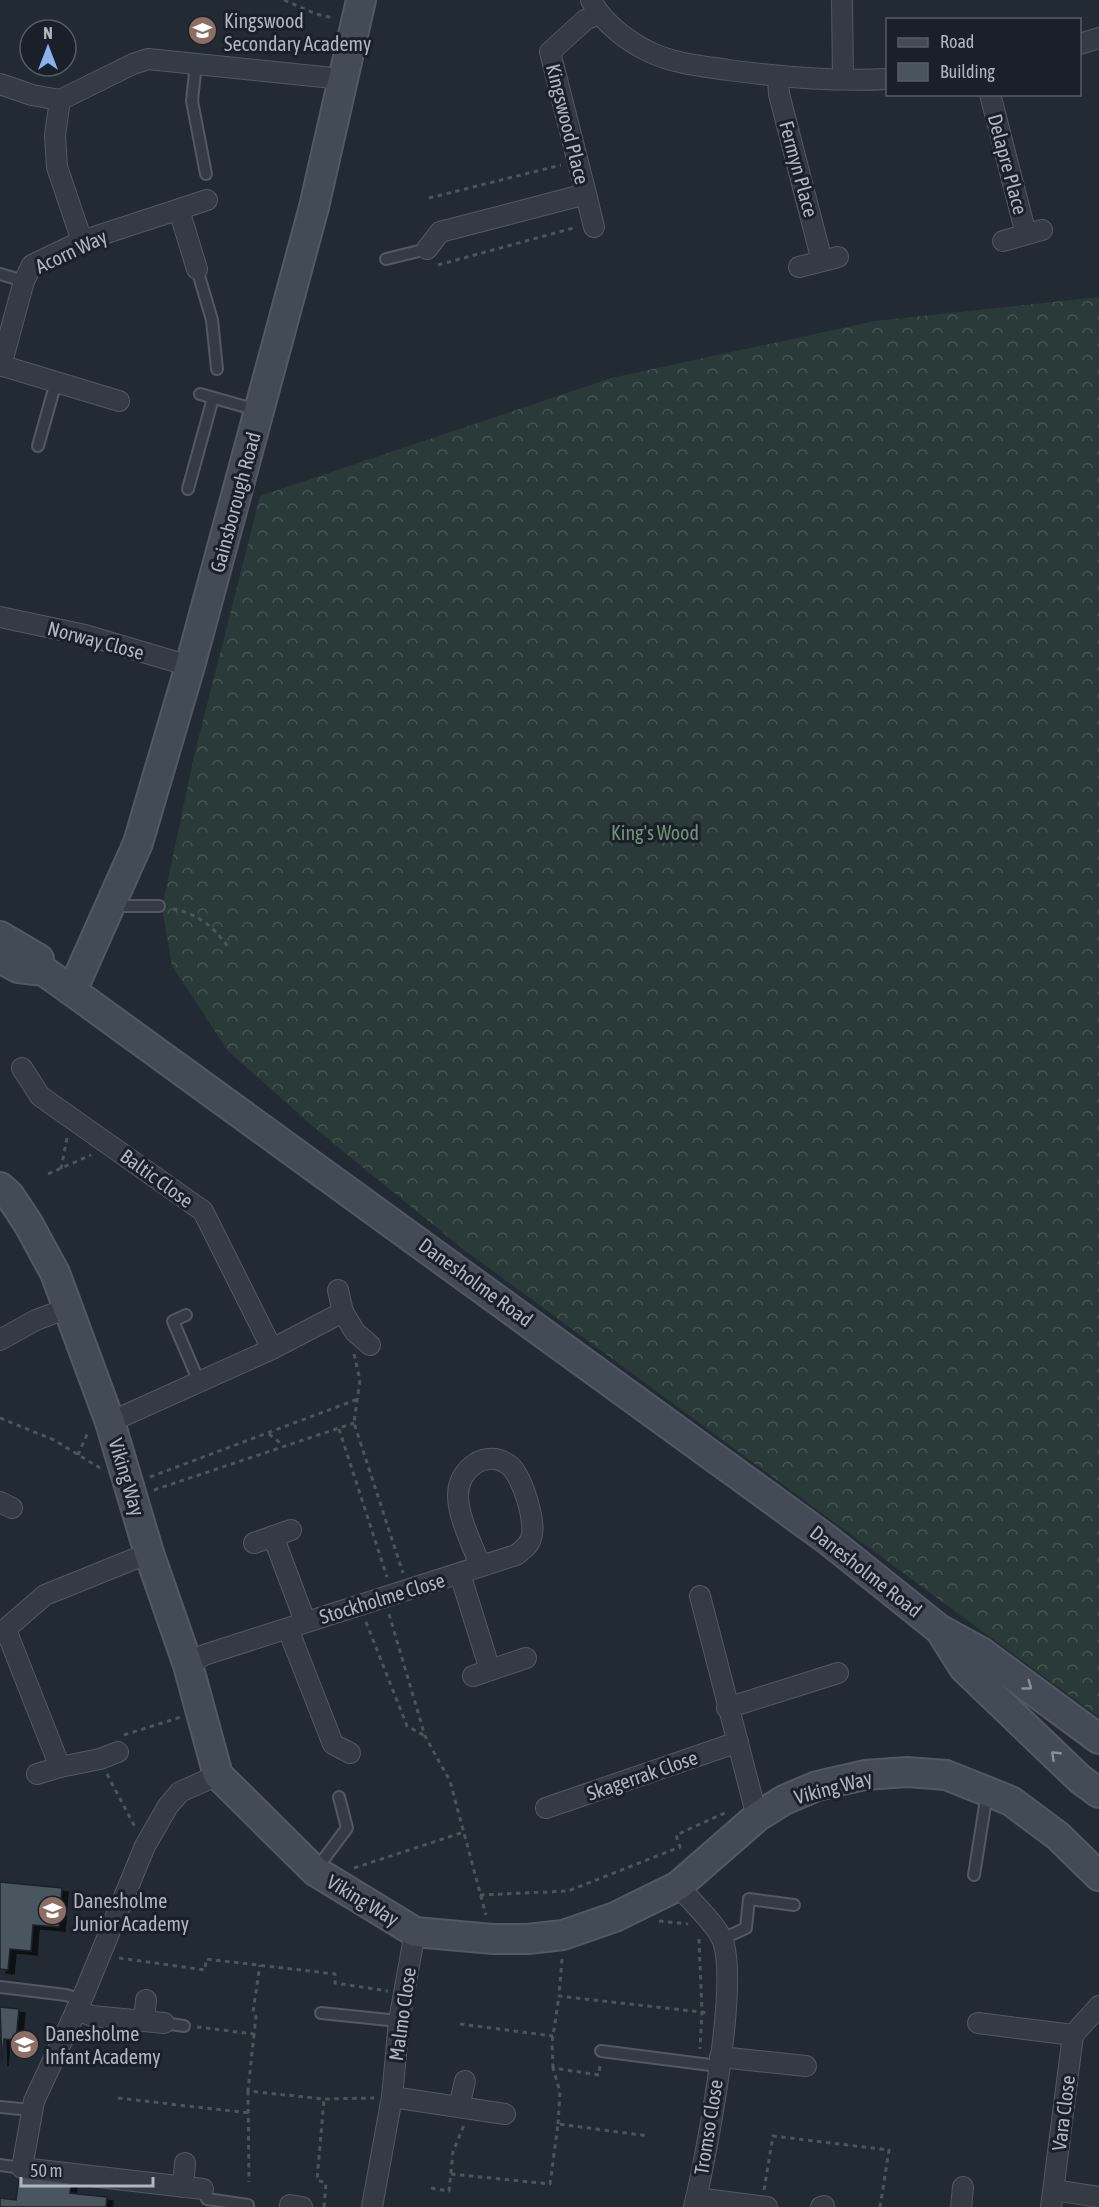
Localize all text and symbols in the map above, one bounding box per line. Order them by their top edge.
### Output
place label: Kingswood Secondary Academy [224,9,371,55]
school or university icon: Kingswood Secondary Academy [187,15,219,47]
north arrow [18,18,78,78]
legend [886,18,1081,96]
text: N [43,24,53,42]
text: Road [940,31,974,52]
street label: Kingswood Place [542,61,594,187]
text: Building [940,61,995,82]
street label: Delapre Place [984,111,1032,217]
street label: Fermyn Place [775,118,823,220]
street label: Acorn Way [32,224,110,278]
street label: Gainsborough Road [205,429,265,575]
street label: Norway Close [45,616,147,664]
park label: King's Wood [611,821,699,844]
street label: Baltic Close [116,1144,198,1212]
street label: Danesholme Road [415,1233,537,1331]
street label: Viking Way [104,1436,150,1518]
street label: Danesholme Road [806,1520,926,1622]
street label: Stockholme Close [317,1568,447,1628]
one-way arrow [1021,1679,1032,1690]
street label: Skagerrak Close [584,1745,700,1805]
one-way arrow [1051,1751,1062,1762]
street label: Viking Way [792,1766,874,1808]
street label: Viking Way [323,1870,403,1930]
place label: Danesholme Junior Academy [73,1889,189,1935]
school or university icon: Danesholme Junior Academy [36,1895,68,1927]
street label: Malmo Close [384,1966,420,2062]
place label: Danesholme Infant Academy [45,2022,161,2068]
school or university icon: Danesholme Infant Academy [8,2029,40,2061]
street label: Vara Close [1047,2074,1079,2152]
street label: Tromso Close [689,2078,727,2176]
scale bar [21,2150,153,2188]
text: 50 m [30,2160,62,2181]

